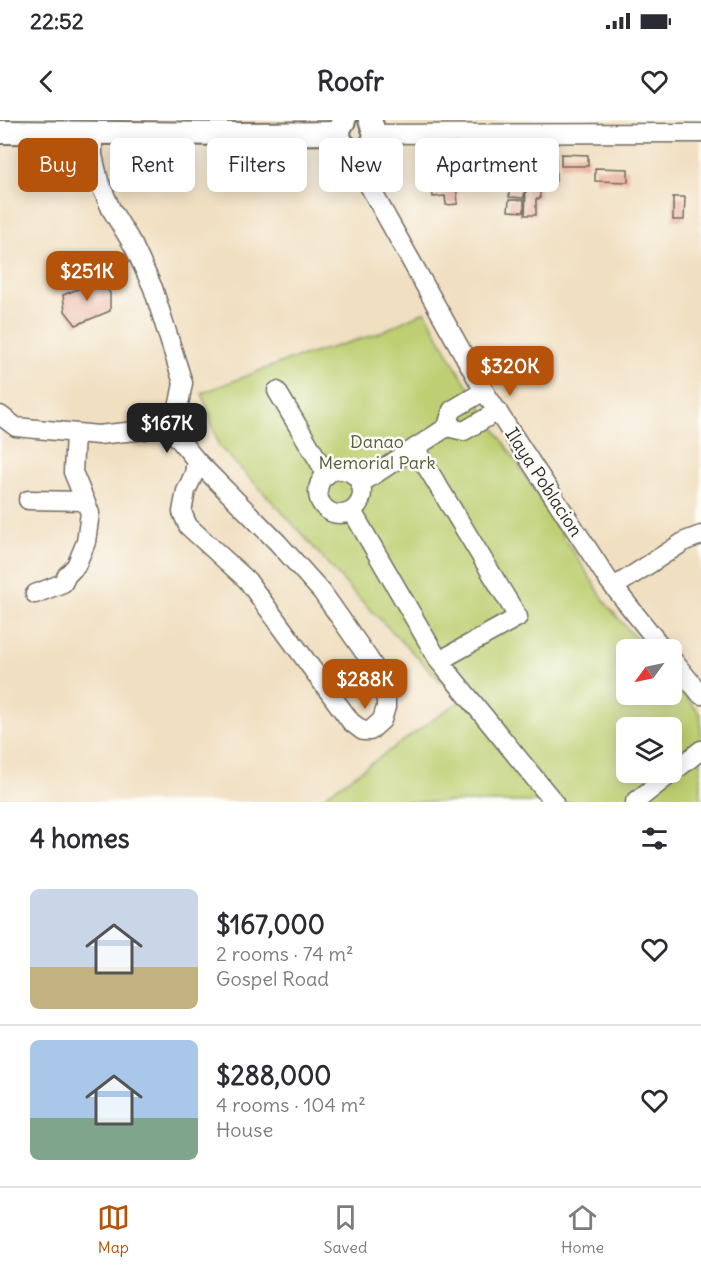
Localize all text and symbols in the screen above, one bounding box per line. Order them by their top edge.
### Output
text: 22:52 [30,7,84,35]
text: Roofr [317,64,384,98]
icon: back [30,65,63,98]
icon: heart [638,65,671,98]
chip: Buy [18,138,98,192]
chip: Rent [110,138,195,192]
chip: Filters [207,138,307,192]
chip: New [319,138,403,192]
chip: Apartment [415,138,559,192]
pin: $251K [45,251,129,302]
text: $251K [60,258,114,283]
pin: $320K [468,346,552,397]
text: $320K [481,353,539,378]
pin: $167K [125,403,209,454]
text: $167K [141,410,193,435]
street label: Ilaya Poblacion [500,423,588,541]
park label: Danao Memorial Park [318,430,436,474]
north arrow [616,639,682,705]
map controls [616,639,682,783]
pin: $288K [323,659,407,710]
text: $288K [336,666,394,691]
button: layers [616,717,682,783]
text: 4 homes [30,822,129,855]
icon: filters [638,822,671,855]
text: $167,000 [216,908,325,941]
icon: home [78,913,150,985]
icon: heart [638,933,671,966]
text: 2 rooms · 74 m² [216,941,353,966]
text: Gospel Road [216,966,329,991]
text: $288,000 [216,1059,331,1092]
icon: home [78,1064,150,1136]
icon: heart [638,1084,671,1117]
text: 4 rooms · 104 m² [216,1092,366,1117]
text: House [216,1117,273,1142]
tab: Map [97,1201,130,1257]
tab: Saved [324,1201,367,1257]
tab: Home [561,1201,604,1257]

